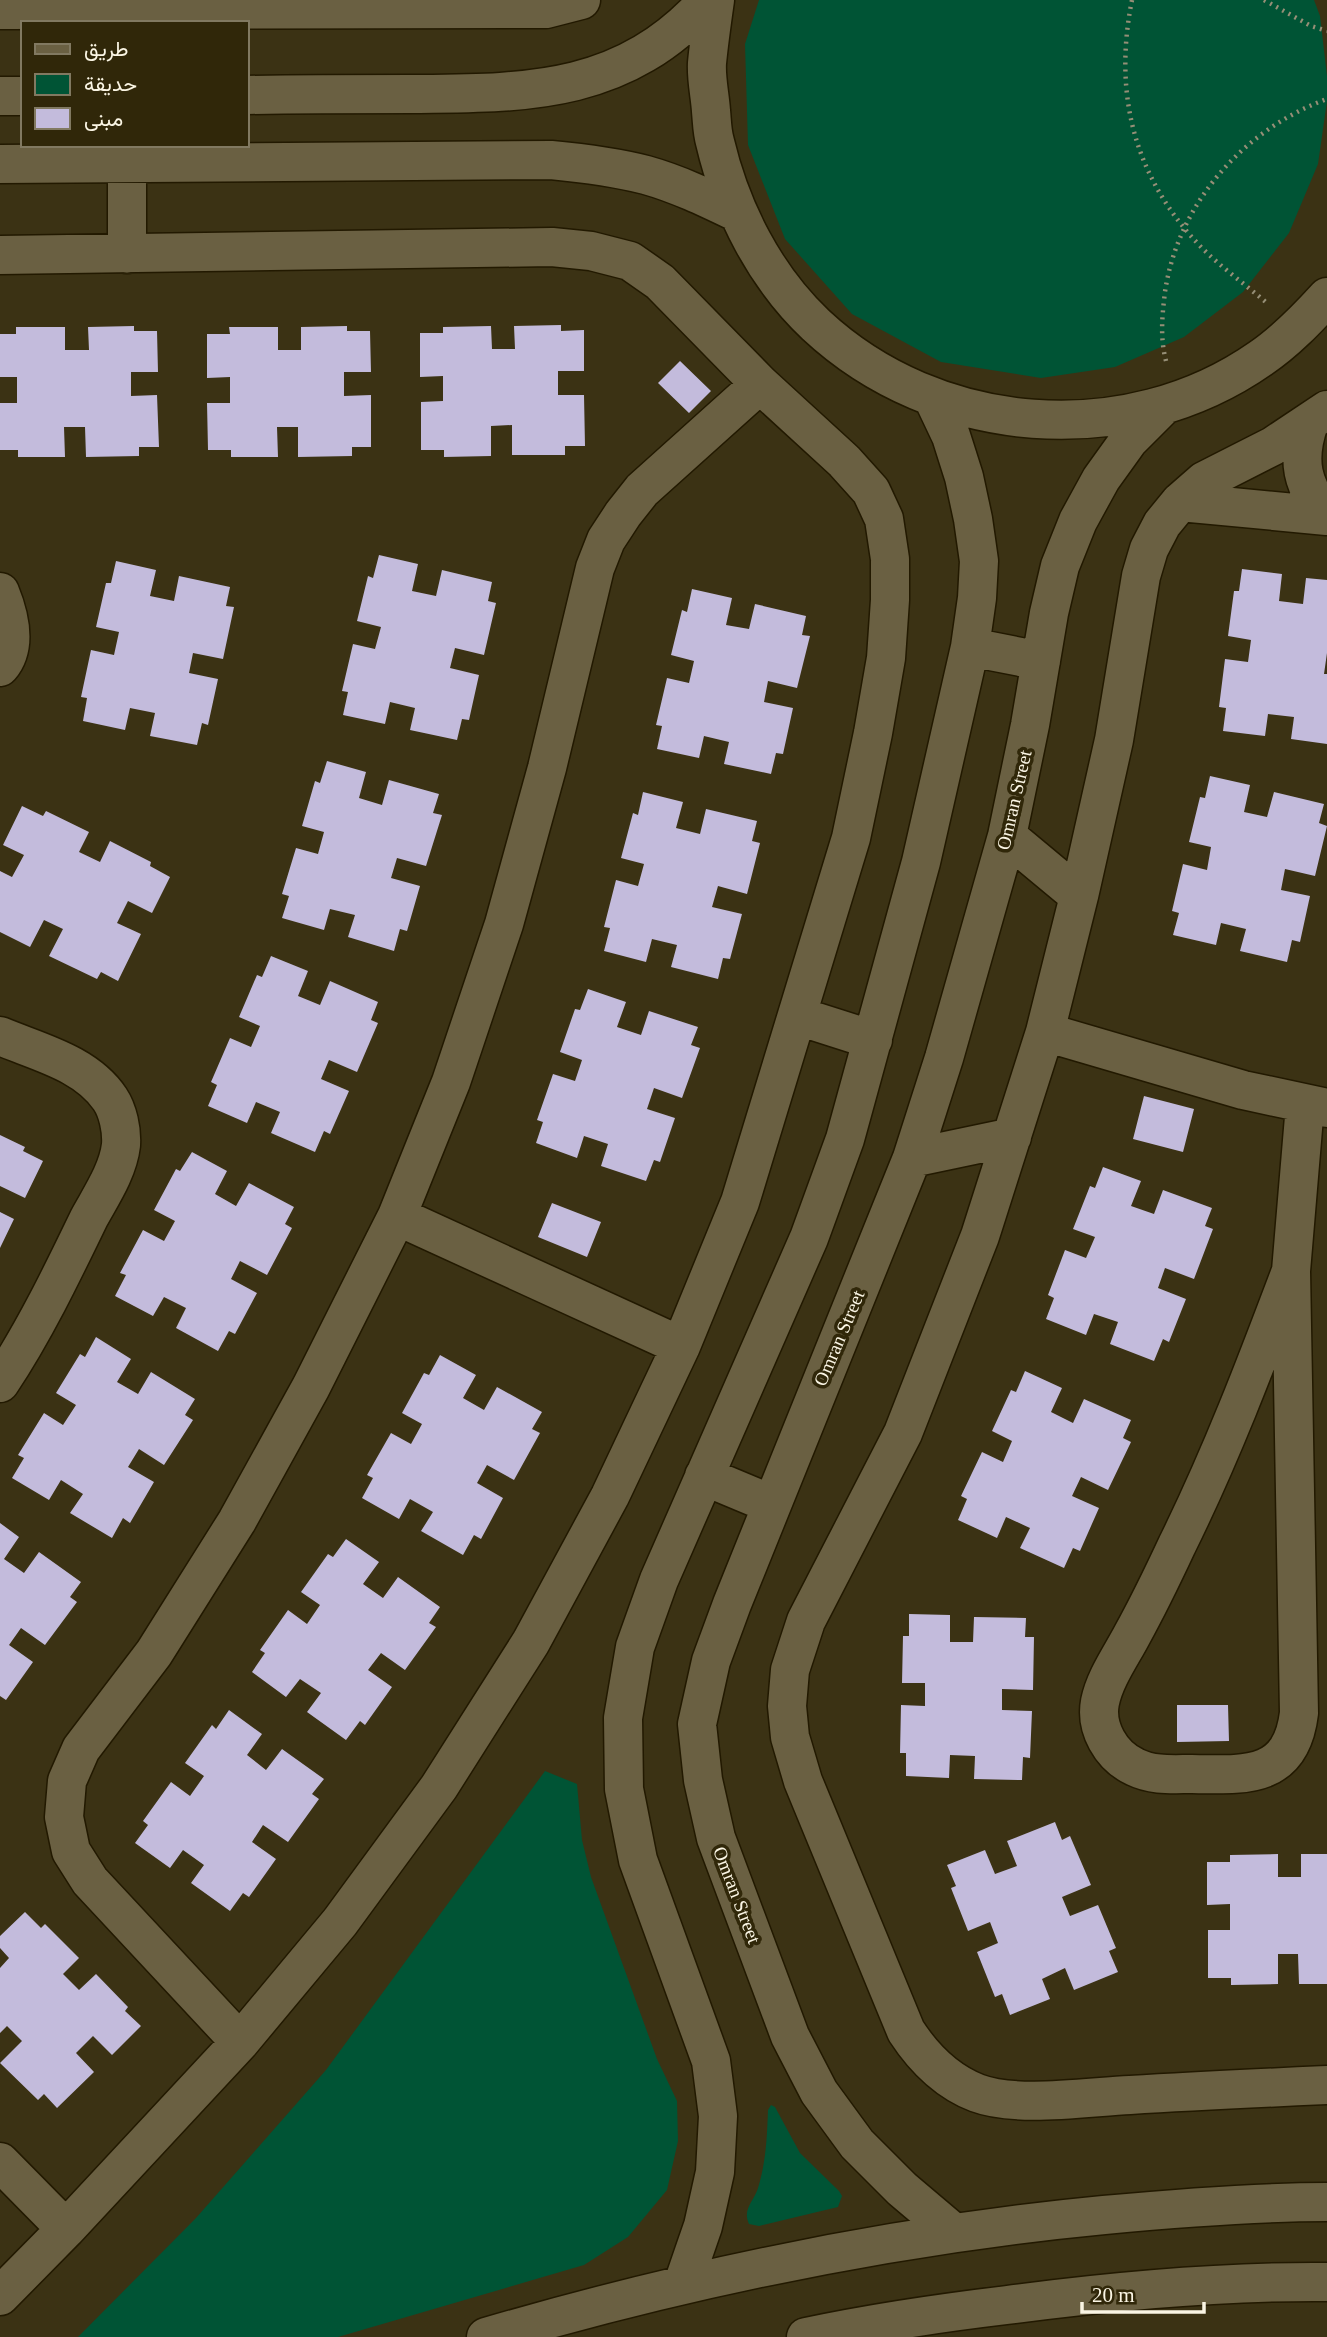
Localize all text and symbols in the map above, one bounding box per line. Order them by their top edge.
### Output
legend [21,21,248,147]
text: طريق [84,37,129,62]
text: حديقة [84,72,137,96]
text: مبنى [84,107,123,131]
street label: Omran Street [992,747,1036,852]
street label: Omran Street [809,1286,869,1389]
street label: Omran Street [709,1844,765,1947]
scale bar [1082,2270,1204,2314]
text: 20 m [1092,2283,1135,2307]

